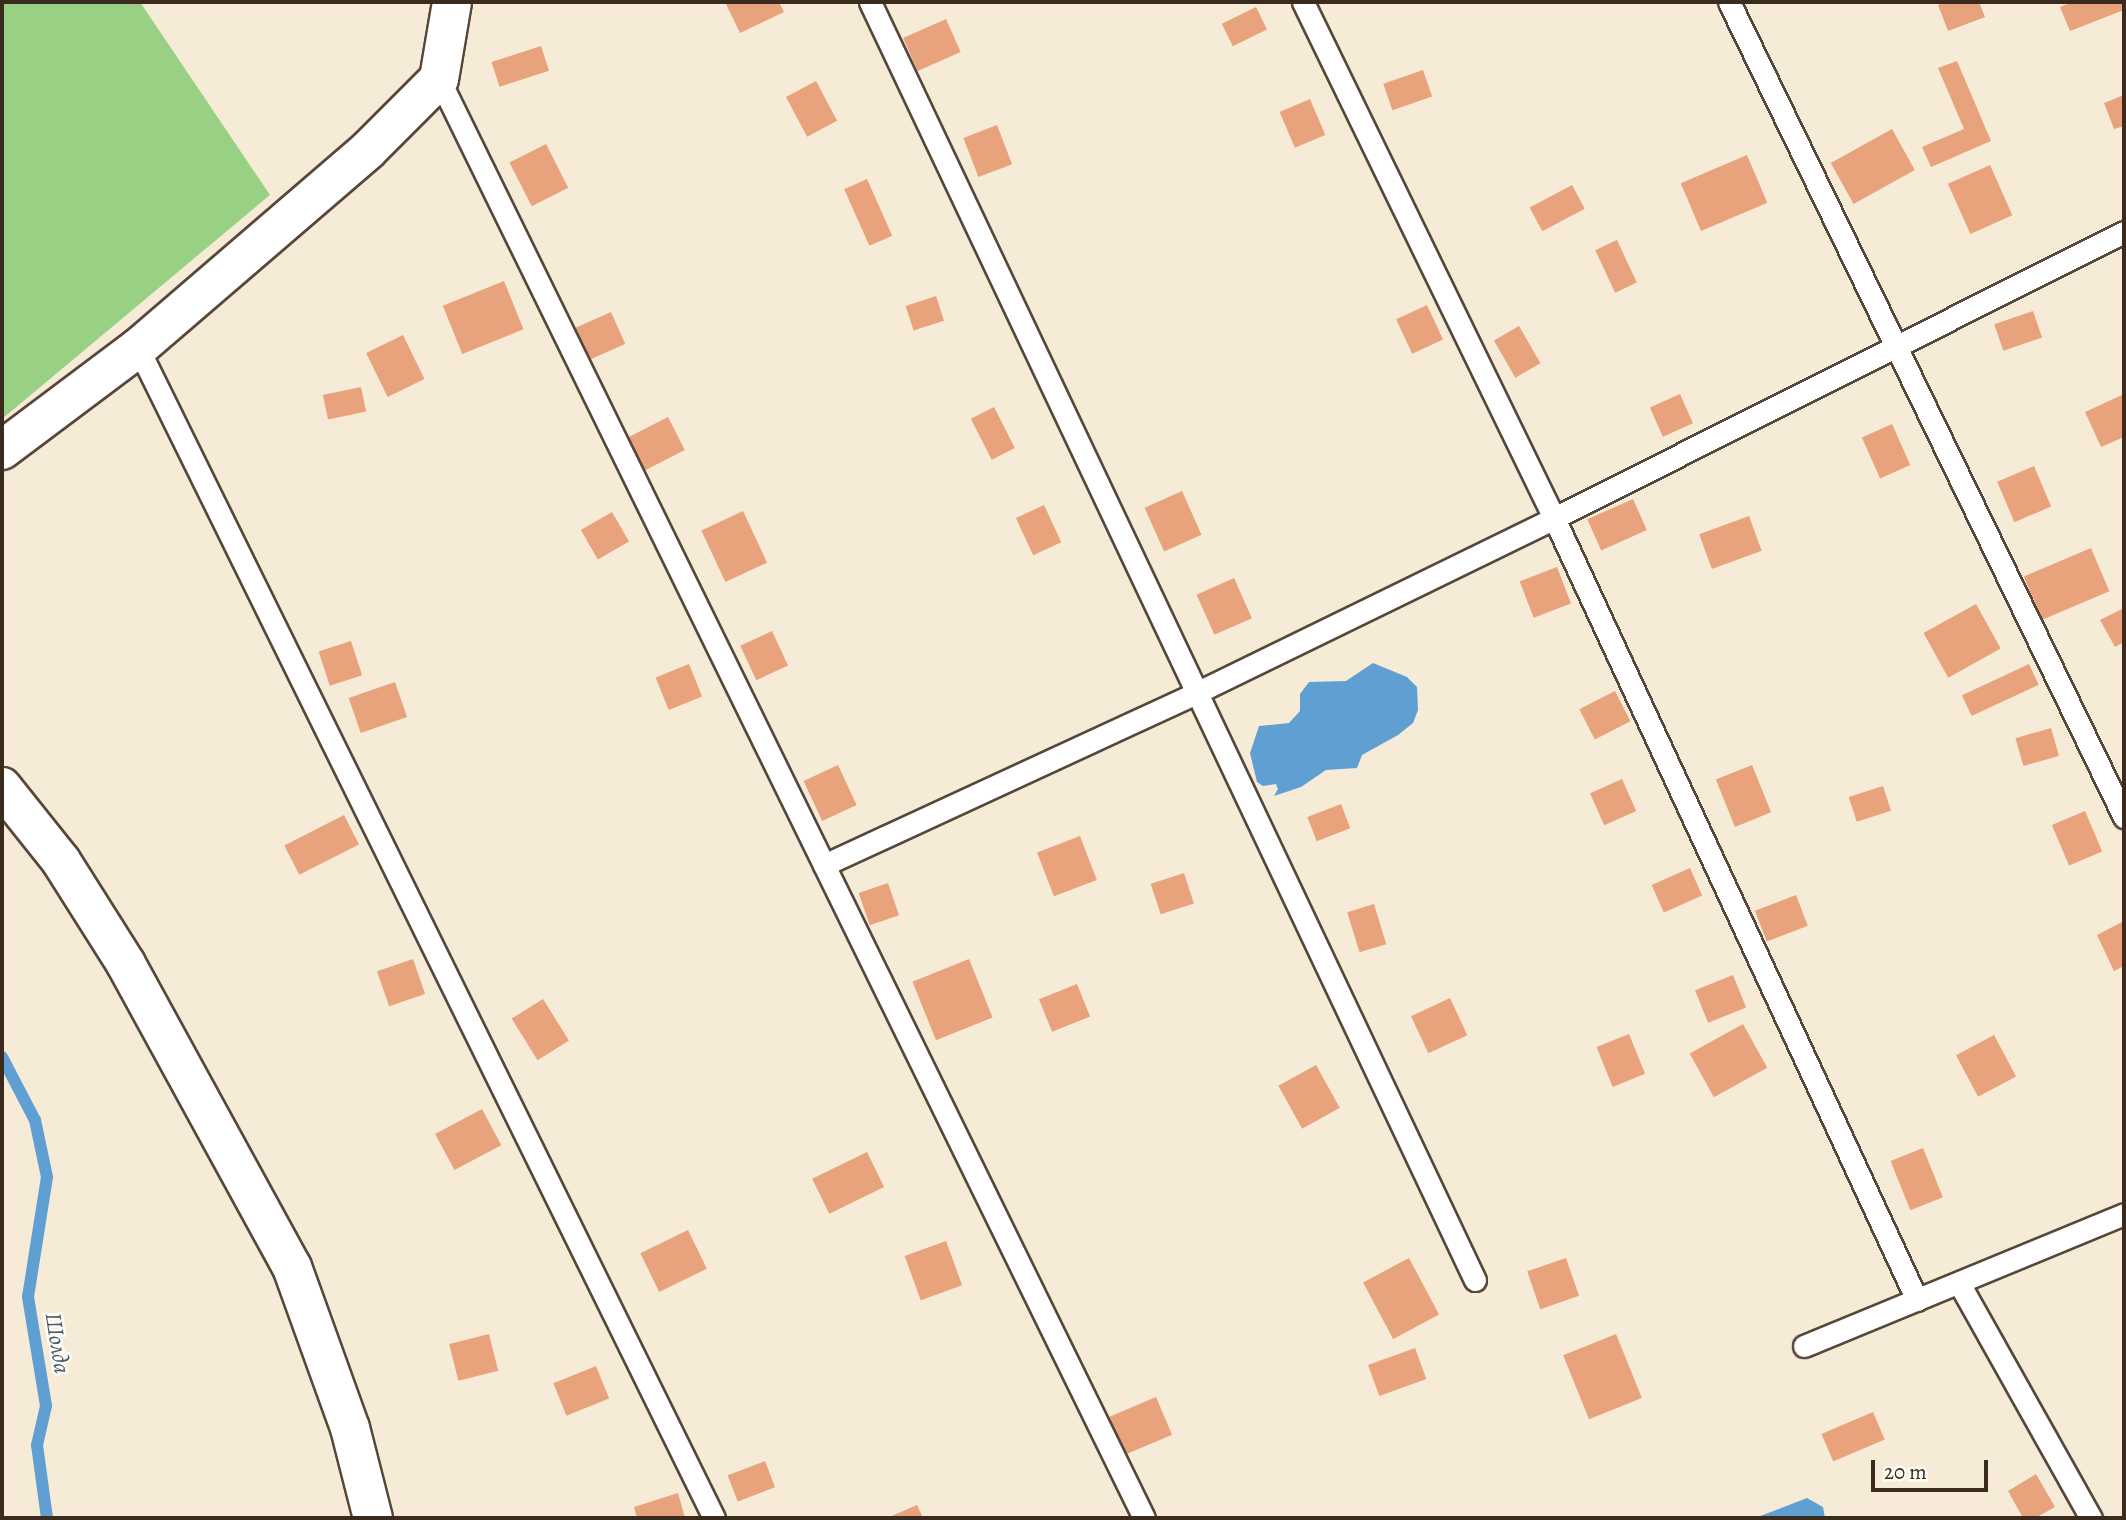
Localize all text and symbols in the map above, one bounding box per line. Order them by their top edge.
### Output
water label: Шолда [39,1310,75,1376]
scale bar [1874,1446,1991,1490]
text: 20 m [1884,1458,1927,1486]

